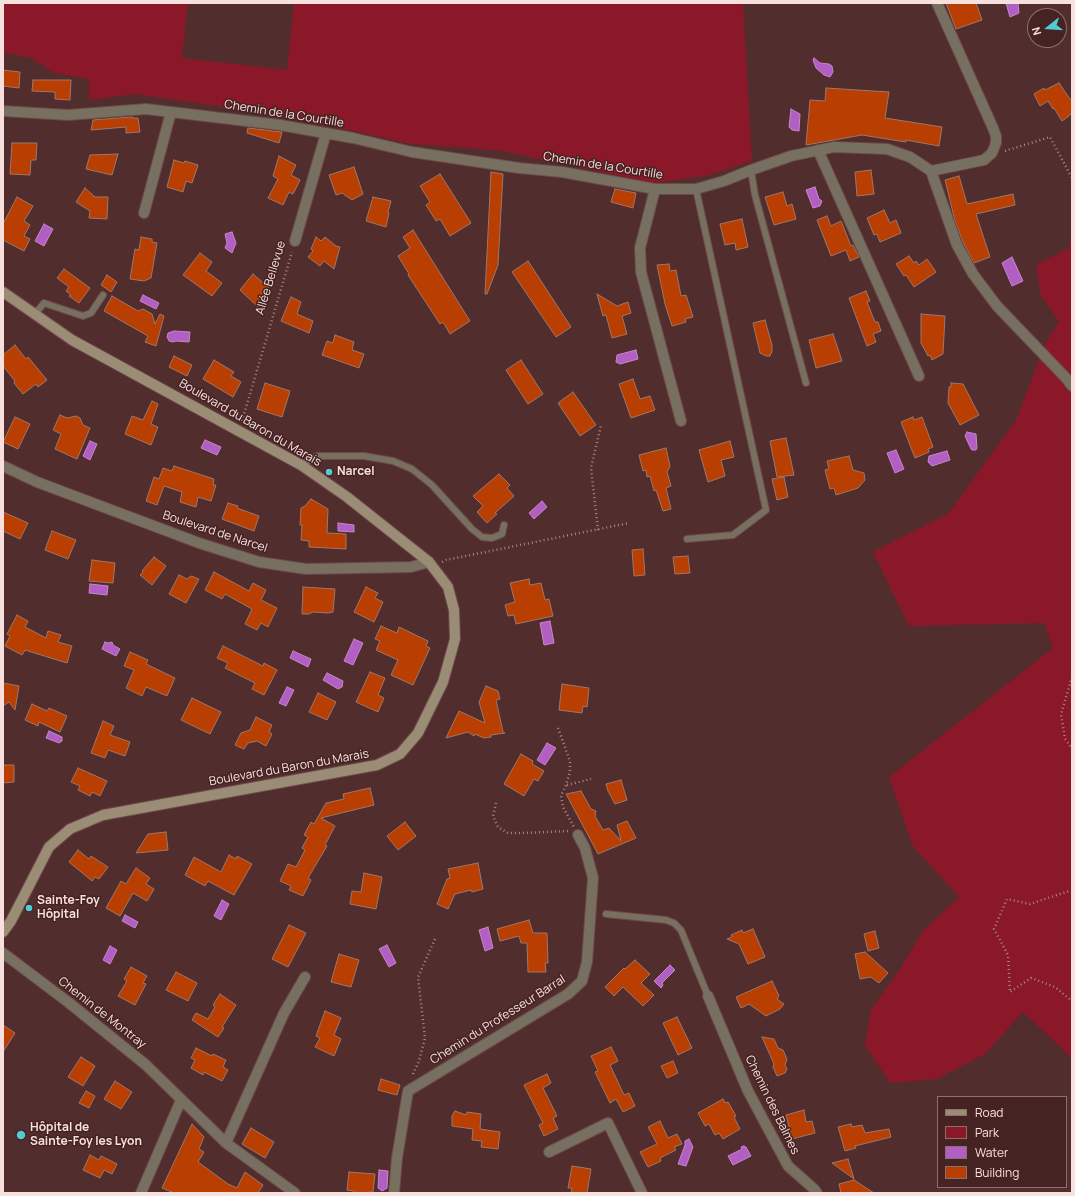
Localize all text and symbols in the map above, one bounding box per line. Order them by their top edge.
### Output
north arrow [1027,8,1067,48]
text: N [1028,25,1044,37]
street label: Chemin de la Courtille [223,97,345,131]
street label: Chemin de la Courtille [542,149,664,183]
street label: Allée Bellevue [253,239,289,317]
street label: Boulevard du Baron du Marais [176,376,324,470]
place label: Narcel [337,465,375,479]
marker: Narcel [324,467,334,477]
street label: Boulevard de Narcel [161,508,269,556]
street label: Boulevard du Baron du Marais [208,747,370,789]
place label: Sainte-Foy Hôpital [37,894,100,922]
marker: Sainte-Foy Hôpital [24,903,34,913]
street label: Chemin du Professeur Barral [428,972,568,1068]
street label: Chemin de Montray [55,974,149,1052]
street label: Chemin des Balmes [742,1053,802,1157]
legend [937,1096,1067,1188]
text: Road [975,1104,1003,1121]
place label: Hôpital de Sainte-Foy les Lyon [30,1121,142,1149]
text: Park [975,1124,999,1141]
marker: Hôpital de Sainte-Foy les Lyon [15,1129,27,1141]
text: Water [975,1144,1008,1161]
text: Building [975,1164,1019,1181]

